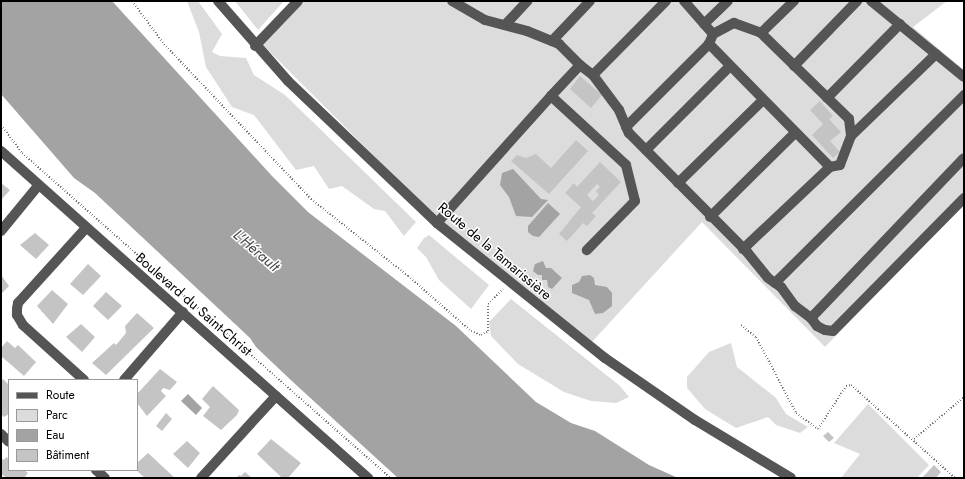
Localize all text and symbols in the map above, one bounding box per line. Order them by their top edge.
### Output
street label: Route de la Tamarissière [435,199,555,303]
water label: L'Hérault [229,226,283,276]
street label: Boulevard du Saint-Christ [132,249,256,359]
legend [8,379,138,471]
text: Route [46,386,75,404]
text: Parc [46,406,68,424]
text: Eau [46,426,65,444]
text: Bâtiment [46,446,89,464]

